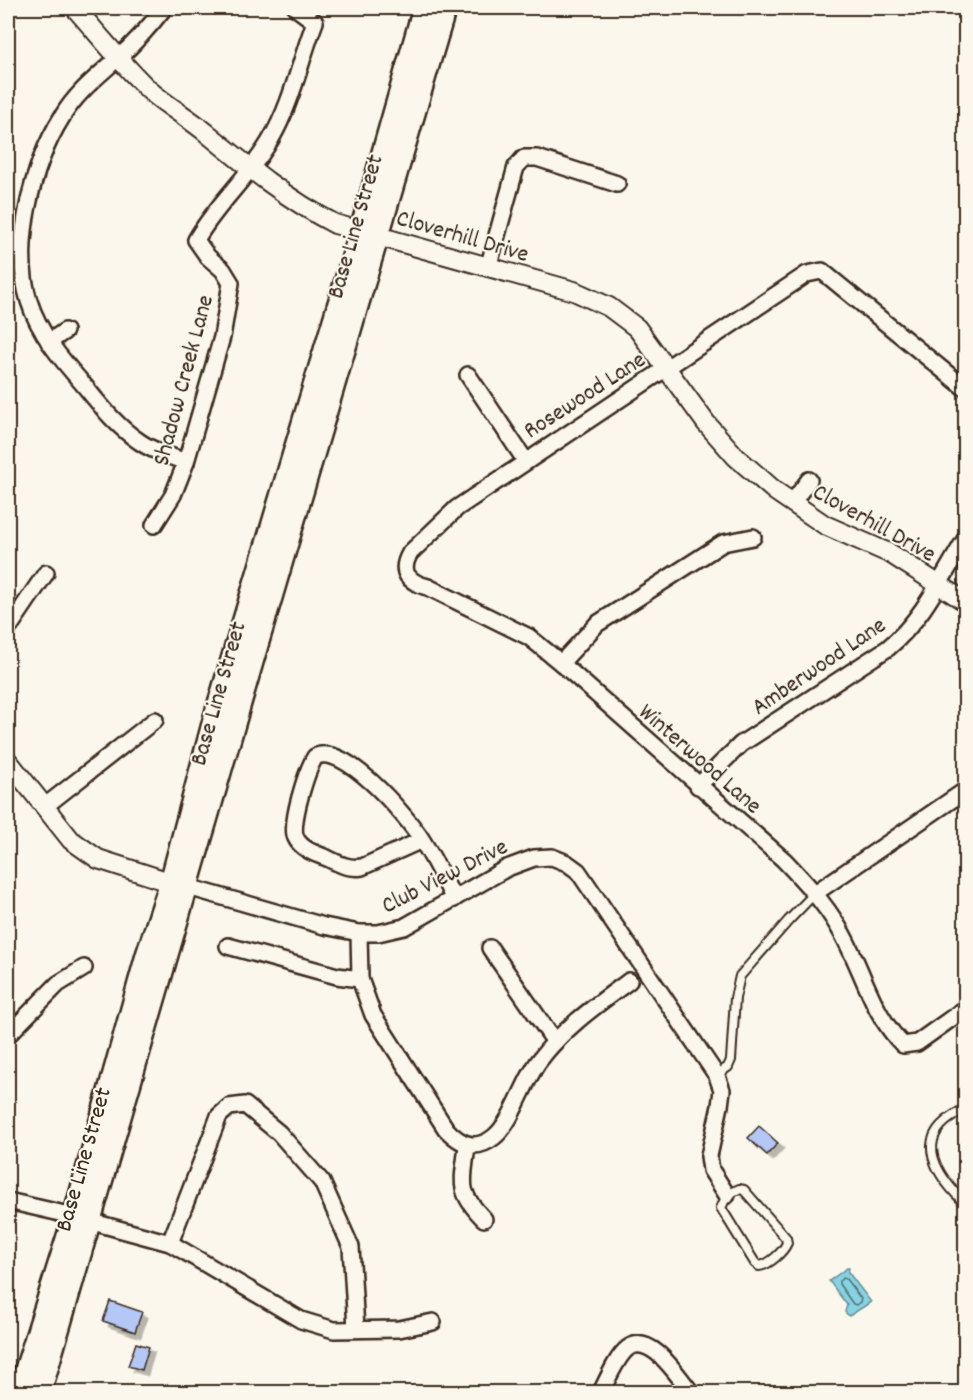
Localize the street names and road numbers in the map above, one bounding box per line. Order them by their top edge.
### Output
street label: Base Line Street [320,151,394,303]
street label: Cloverhill Drive [392,203,532,273]
street label: Shadow Creek Lane [146,292,224,470]
street label: Rosewood Lane [518,344,653,449]
street label: Cloverhill Drive [806,477,941,573]
street label: Amberwood Lane [746,610,894,725]
street label: Base Line Street [183,618,257,770]
street label: Winterwood Lane [630,697,768,824]
street label: Club View Drive [376,831,514,924]
street label: Base Line Street [48,1084,122,1236]

